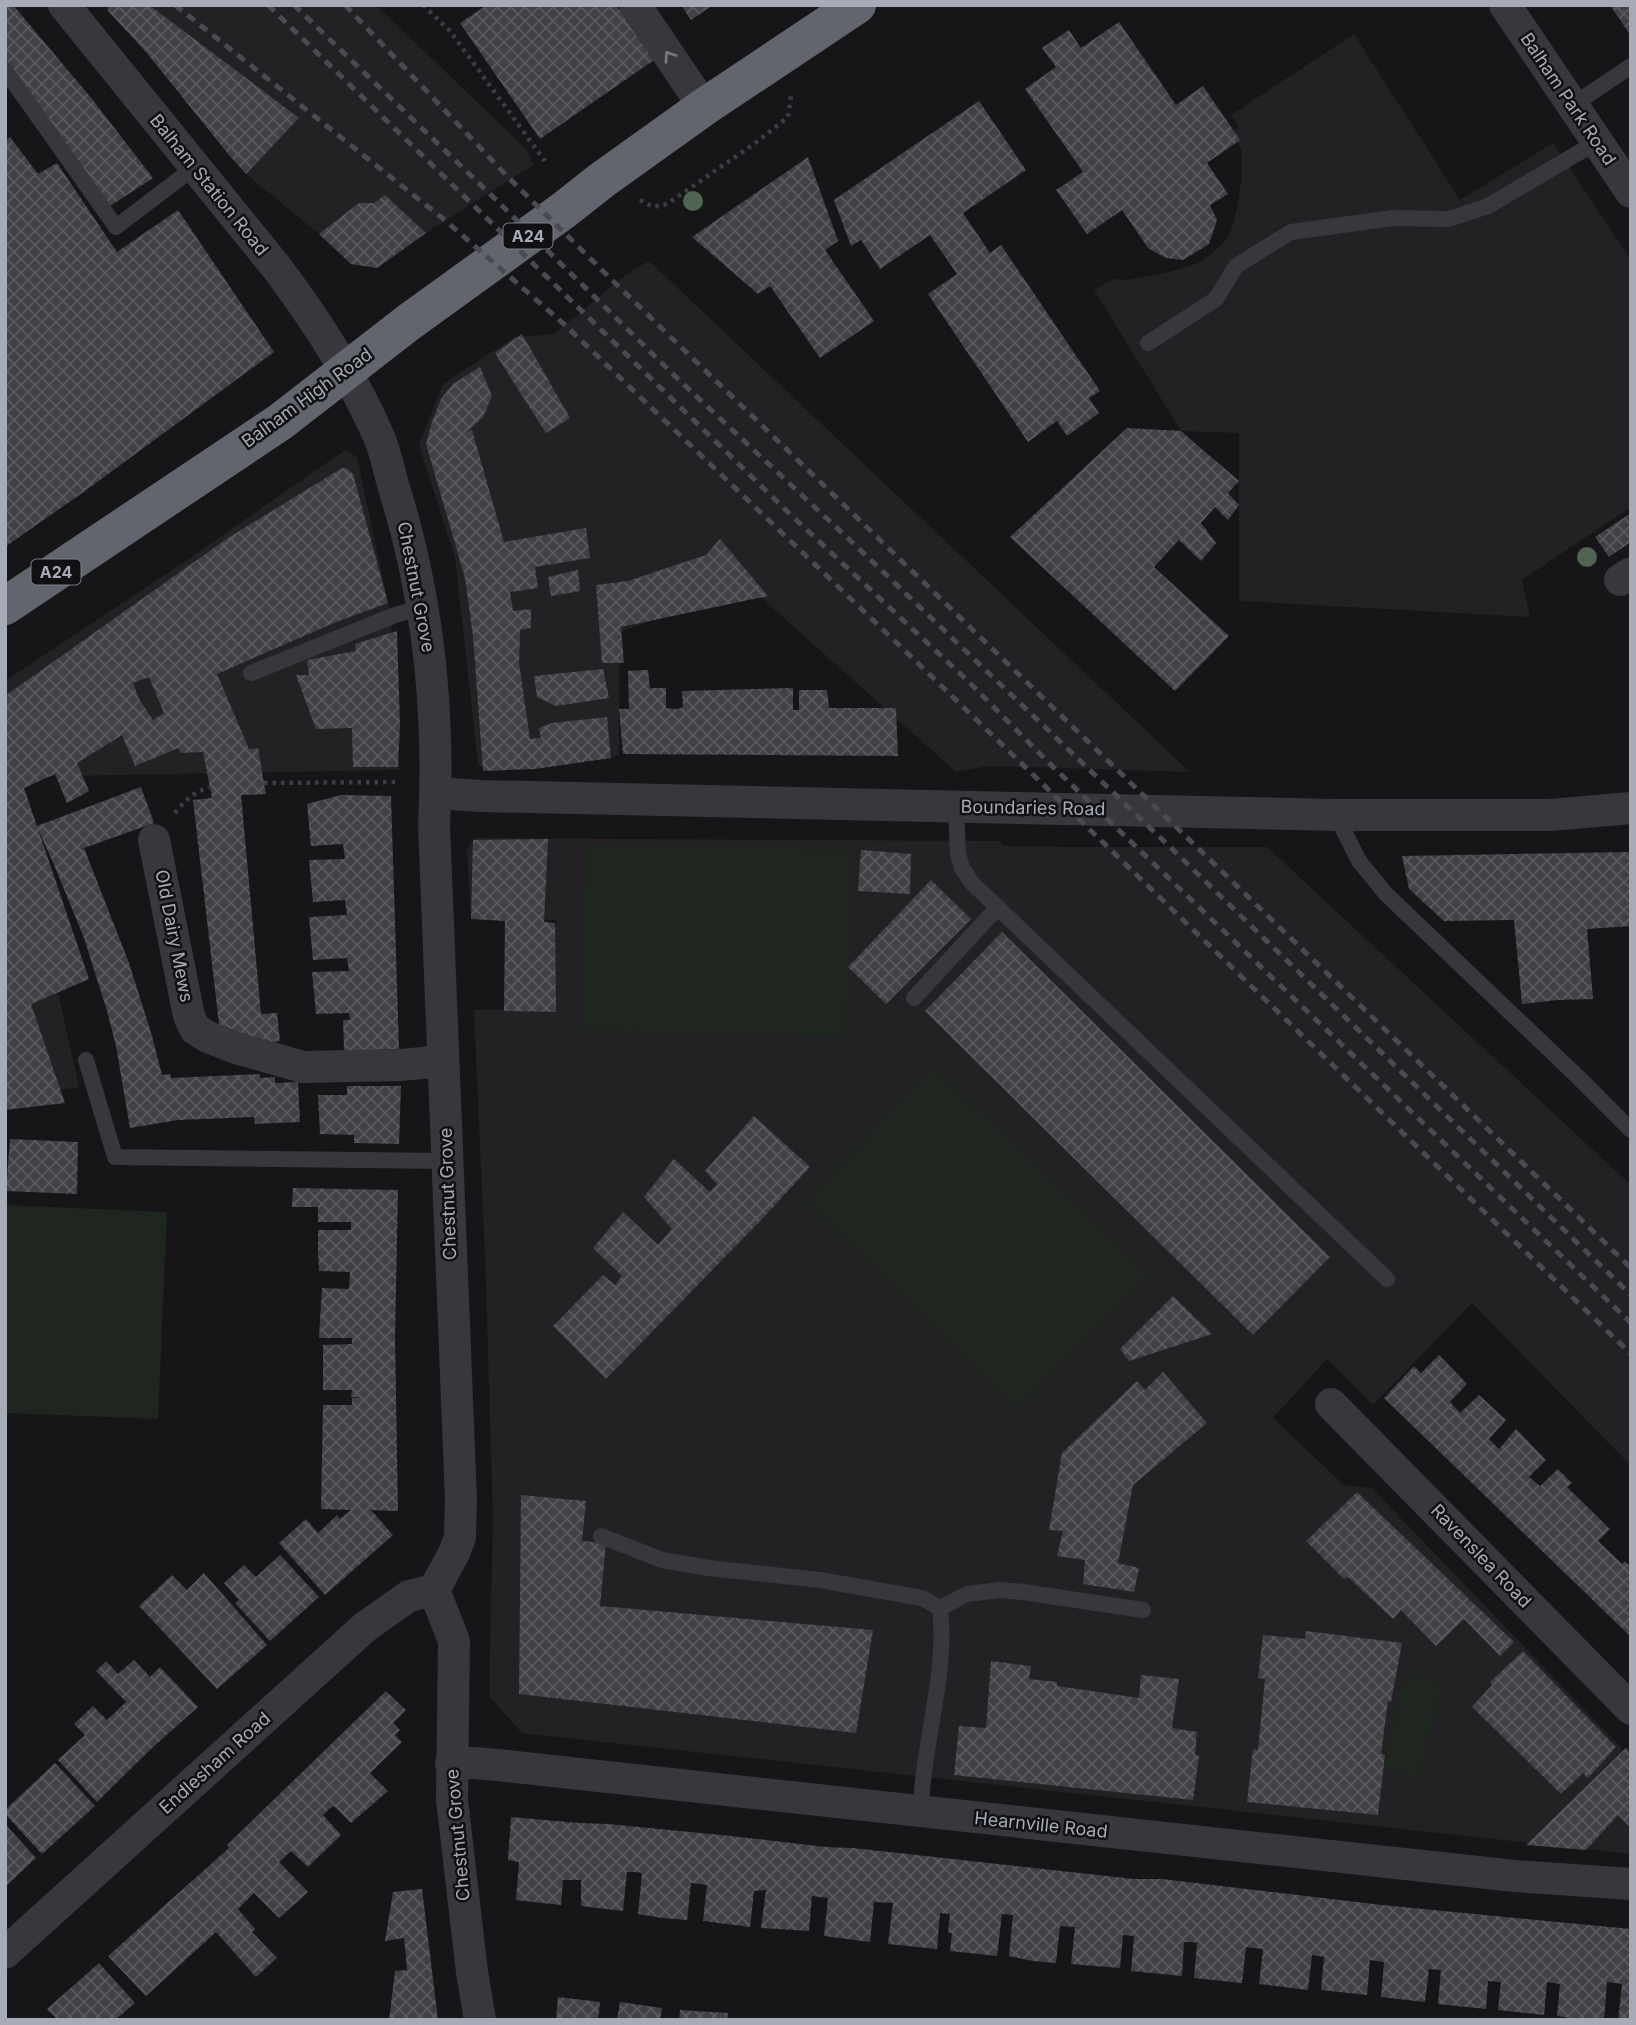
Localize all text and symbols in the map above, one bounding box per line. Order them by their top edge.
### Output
street label: Balham Park Road [1516,29,1620,169]
one-way arrow [665,51,678,64]
street label: Balham Station Road [146,110,273,260]
road number: A24 [504,224,552,248]
street label: Balham High Road [238,343,376,452]
street label: Chestnut Grove [394,520,439,654]
road number: A24 [32,559,80,584]
street label: Boundaries Road [960,796,1106,819]
street label: Old Dairy Mews [151,868,198,1004]
street label: Chestnut Grove [435,1127,460,1261]
street label: Ravenslea Road [1427,1500,1536,1612]
street label: Endlesham Road [155,1707,274,1818]
street label: Chestnut Grove [441,1768,474,1902]
street label: Hearnville Road [973,1807,1109,1842]

